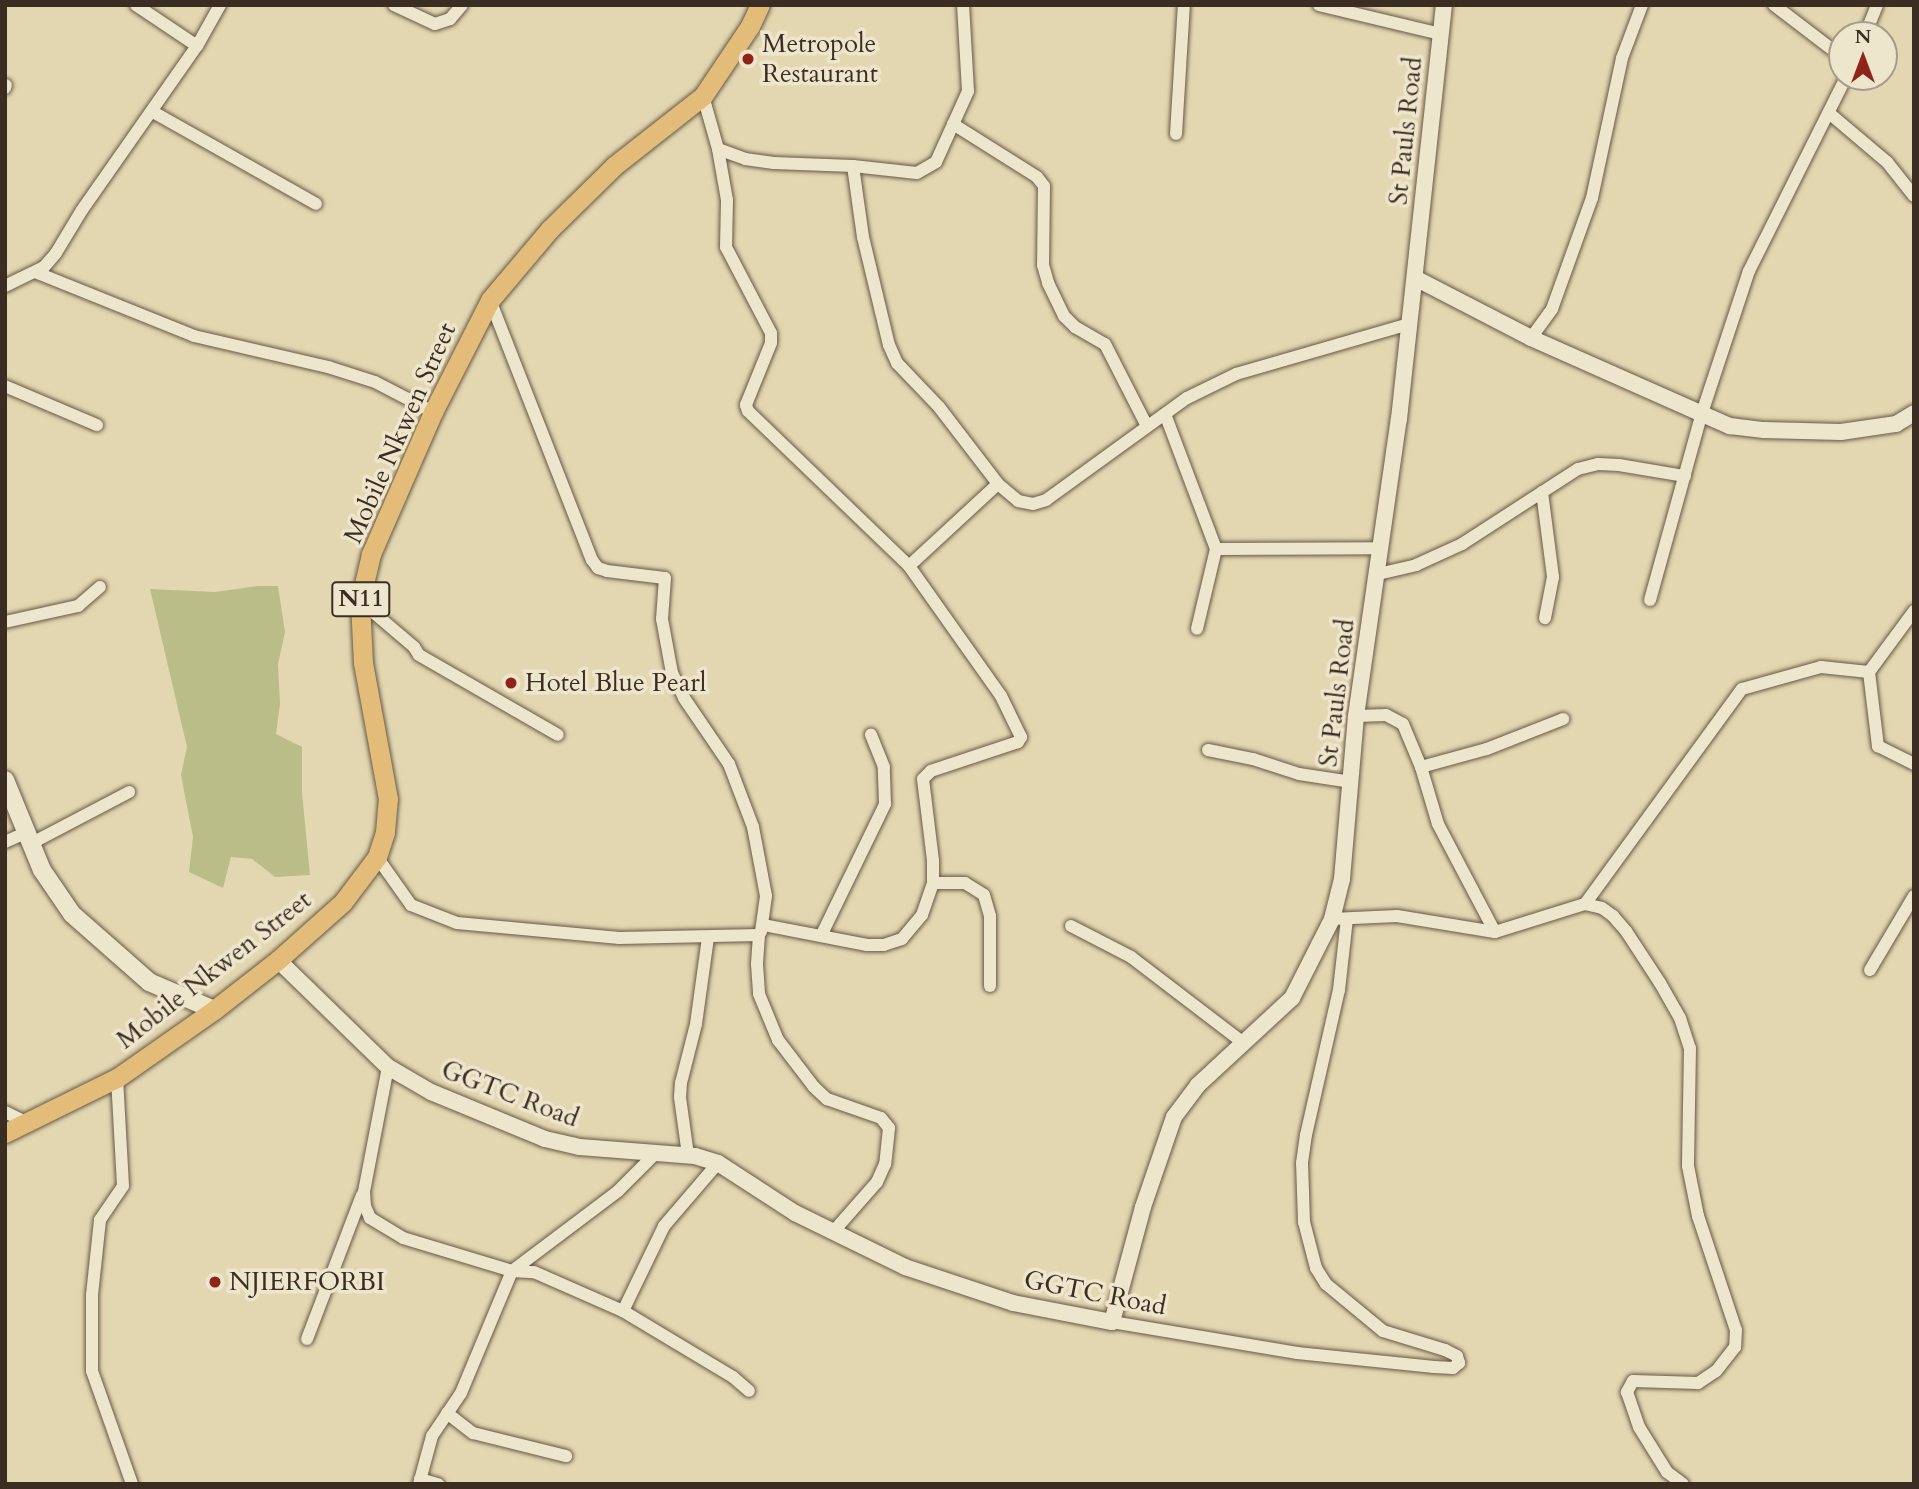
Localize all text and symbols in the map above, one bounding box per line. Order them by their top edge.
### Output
north arrow [1828,21,1898,91]
text: N [1855,24,1871,50]
place label: Metropole Restaurant [762,28,878,90]
marker: Metropole Restaurant [740,51,756,67]
street label: St Pauls Road [1383,56,1429,206]
street label: Mobile Nkwen Street [337,318,463,548]
road number: N11 [331,578,391,620]
street label: St Pauls Road [1312,617,1362,769]
place label: Hotel Blue Pearl [525,667,706,699]
marker: Hotel Blue Pearl [503,675,519,691]
street label: Mobile Nkwen Street [111,884,317,1056]
street label: GGTC Road [437,1054,583,1134]
street label: GGTC Road [1021,1264,1169,1322]
place label: NJIERFORBI [229,1266,385,1298]
marker: NJIERFORBI [207,1274,223,1290]

